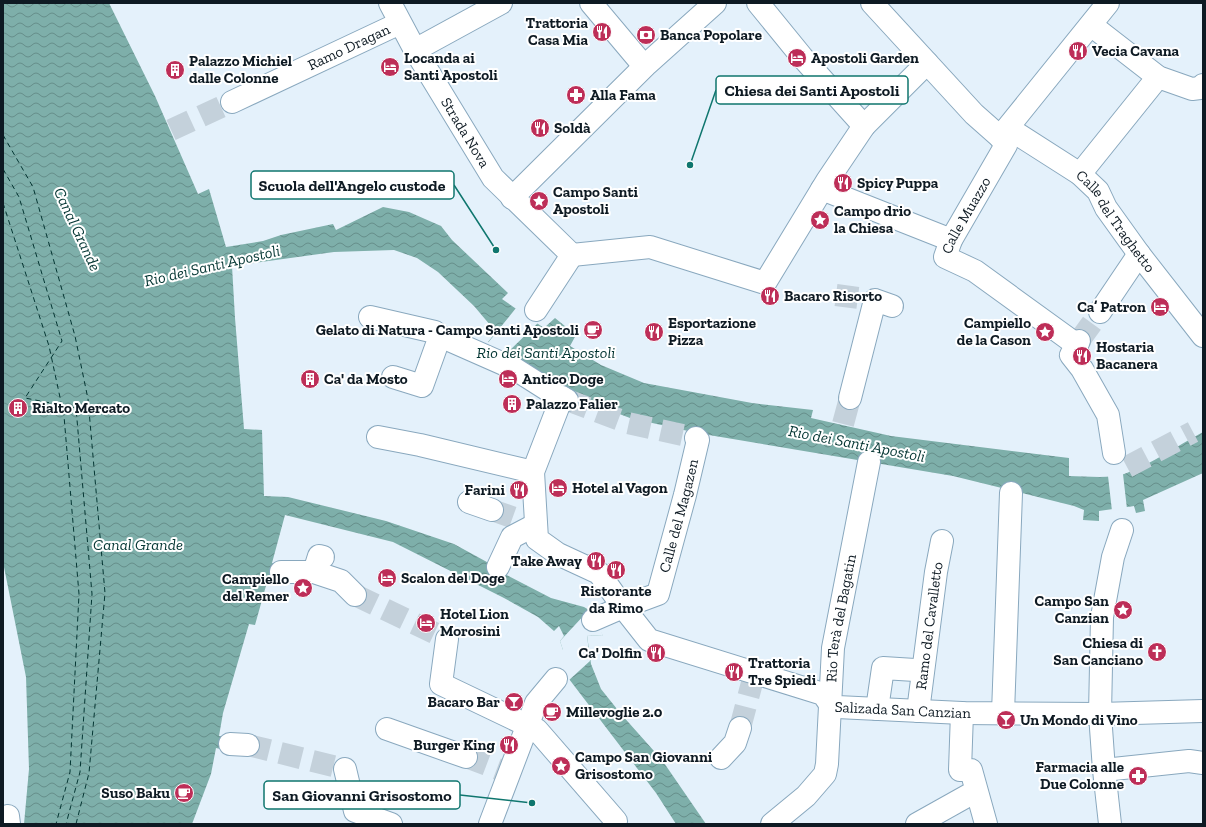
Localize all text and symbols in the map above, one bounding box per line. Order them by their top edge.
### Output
place label: Trattoria Casa Mia [526,14,588,49]
street label: Ramo Dragan [305,20,393,74]
restaurant icon: Trattoria Casa Mia [591,21,613,43]
bank icon: Banca Popolare [635,24,657,46]
place label: Banca Popolare [660,26,762,44]
restaurant icon: Vecia Cavana [1067,40,1089,62]
place label: Vecia Cavana [1092,42,1180,60]
hotel icon: Apostoli Garden [786,47,808,69]
place label: Locanda ai Santi Apostoli [404,49,498,84]
place label: Apostoli Garden [811,49,919,67]
place label: Palazzo Michiel dalle Colonne [189,52,292,87]
hotel icon: Locanda ai Santi Apostoli [379,56,401,78]
building icon: Palazzo Michiel dalle Colonne [164,59,186,81]
callout: Chiesa dei Santi Apostoli [716,76,908,104]
text: Chiesa dei Santi Apostoli [724,81,900,100]
pharmacy icon: Alla Fama [565,84,587,106]
place label: Alla Fama [590,86,656,104]
street label: Strada Nova [437,94,494,171]
restaurant icon: Soldà [529,117,551,139]
place label: Soldà [554,119,591,137]
street label: Calle del Traghetto [1072,166,1159,276]
callout: Scuola dell'Angelo custode [251,171,454,199]
restaurant icon: Spicy Puppa [832,172,854,194]
street label: Calle Muazzo [938,173,995,256]
place label: Spicy Puppa [857,174,939,192]
text: Scuola dell'Angelo custode [259,176,446,195]
place label: Campo Santi Apostoli [553,183,638,218]
water label: Canal Grande [50,185,105,274]
place icon: Campo Santi Apostoli [528,190,550,212]
place label: Campo drio la Chiesa [834,202,911,237]
place icon: Campo drio la Chiesa [809,209,831,231]
water label: Rio dei Santi Apostoli [142,241,282,290]
restaurant icon: Bacaro Risorto [759,285,781,307]
place label: Bacaro Risorto [784,287,882,305]
hotel icon: Ca’ Patron [1149,296,1171,318]
place label: Ca’ Patron [1077,298,1146,316]
place label: Esportazione Pizza [668,314,756,349]
place label: Campiello de la Cason [957,314,1031,349]
cafe icon: Gelato di Natura - Campo Santi Apostoli [582,319,604,341]
place label: Gelato di Natura - Campo Santi Apostoli [316,321,580,339]
restaurant icon: Esportazione Pizza [643,321,665,343]
place icon: Campiello de la Cason [1034,321,1056,343]
place label: Hostaria Bacanera [1096,338,1158,373]
water label: Rio dei Santi Apostoli [477,343,615,362]
restaurant icon: Hostaria Bacanera [1071,345,1093,367]
building icon: Ca' da Mosto [299,368,321,390]
hotel icon: Antico Doge [497,368,519,390]
place label: Ca' da Mosto [324,370,408,388]
place label: Antico Doge [522,370,603,388]
building icon: Palazzo Falier [501,393,523,415]
place label: Palazzo Falier [526,395,618,413]
building icon: Rialto Mercato [7,397,29,419]
place label: Rialto Mercato [32,399,130,417]
water label: Rio dei Santi Apostoli [787,421,927,466]
street label: Calle del Magazen [655,457,702,575]
hotel icon: Hotel al Vagon [547,477,569,499]
restaurant icon: Farini [508,479,530,501]
place label: Hotel al Vagon [572,479,668,497]
place label: Farini [465,481,506,499]
water label: Canal Grande [93,535,183,554]
restaurant icon: Take Away [585,550,607,572]
place label: Take Away [511,552,582,570]
street label: Rio Terà del Bagatin [822,552,860,683]
restaurant icon: Ristorante da Rimo [605,559,627,581]
street label: Ramo del Cavalletto [912,560,947,691]
hotel icon: Scalon del Doge [376,567,398,589]
place label: Scalon del Doge [401,569,505,587]
place label: Campiello del Remer [222,570,289,605]
place icon: Campiello del Remer [292,577,314,599]
place label: Ristorante da Rimo [580,582,652,617]
place label: Campo San Canzian [1035,592,1109,627]
place icon: Campo San Canzian [1112,599,1134,621]
place label: Hotel Lion Morosini [440,605,509,640]
hotel icon: Hotel Lion Morosini [415,612,437,634]
place label: Chiesa di San Canciano [1053,634,1144,669]
church icon: Chiesa di San Canciano [1146,641,1168,663]
restaurant icon: Ca' Dolfin [645,642,667,664]
place label: Ca' Dolfin [579,644,642,662]
place label: Trattoria Tre Spiedi [748,654,817,689]
restaurant icon: Trattoria Tre Spiedi [723,661,745,683]
bar icon: Bacaro Bar [503,691,525,713]
place label: Bacaro Bar [428,693,500,711]
street label: Salizada San Canzian [834,698,971,722]
cafe icon: Millevoglie 2.0 [541,701,563,723]
place label: Millevoglie 2.0 [566,703,663,721]
bar icon: Un Mondo di Vino [995,709,1017,731]
place label: Un Mondo di Vino [1020,711,1138,729]
restaurant icon: Burger King [498,734,520,756]
place label: Burger King [413,736,495,754]
place label: Campo San Giovanni Grisostomo [575,748,713,783]
place icon: Campo San Giovanni Grisostomo [550,755,572,777]
place label: Farmacia alle Due Colonne [1035,758,1124,793]
pharmacy icon: Farmacia alle Due Colonne [1127,765,1149,787]
callout: San Giovanni Grisostomo [264,781,460,809]
cafe icon: Suso Baku [173,782,195,804]
place label: Suso Baku [101,784,170,802]
text: San Giovanni Grisostomo [272,786,452,805]

